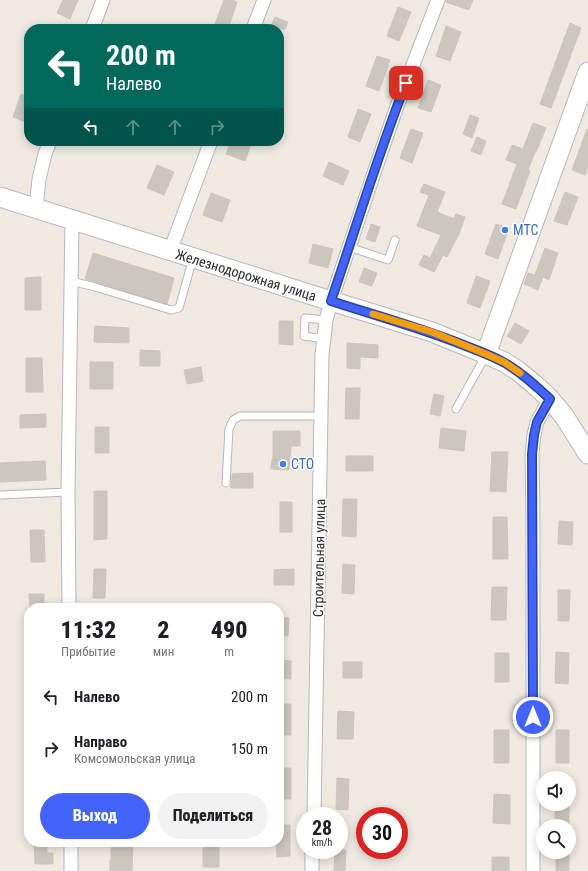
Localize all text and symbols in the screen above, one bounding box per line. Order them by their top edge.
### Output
text: 200 m [106,39,176,72]
icon: left [40,40,92,92]
pin [389,66,423,100]
icon: arrive [395,72,417,94]
text: Налево [106,73,162,94]
icon: left [80,116,102,138]
icon: ahead [122,116,144,138]
icon: ahead [164,116,186,138]
icon: right [206,116,228,138]
place label: МТС [513,222,538,238]
marker: МТС [500,225,510,235]
street label: Железнодорожная улица [174,246,318,304]
place label: СТО [291,456,314,472]
marker: СТО [278,459,288,469]
street label: Строительная улица [310,499,328,617]
text: 11:32 [61,616,116,644]
text: 2 [157,616,170,644]
text: 490 [211,616,247,644]
text: Прибытие [61,644,116,659]
text: мин [153,644,174,659]
text: m [224,644,234,659]
icon: left [40,686,62,708]
text: Налево [74,688,120,706]
text: 200 m [231,688,268,706]
position arrow [512,696,554,738]
text: Направо [74,733,127,751]
icon: right [40,738,62,760]
text: 150 m [231,740,268,758]
text: Комсомольская улица [74,751,195,766]
map controls [536,771,576,859]
button: sound [536,771,576,811]
button: Выход [40,793,150,839]
button: Поделиться [158,793,268,839]
speed limit sign: 30 [356,807,408,859]
text: 28 [312,816,332,840]
button: search [536,819,576,859]
text: km/h [312,837,332,848]

